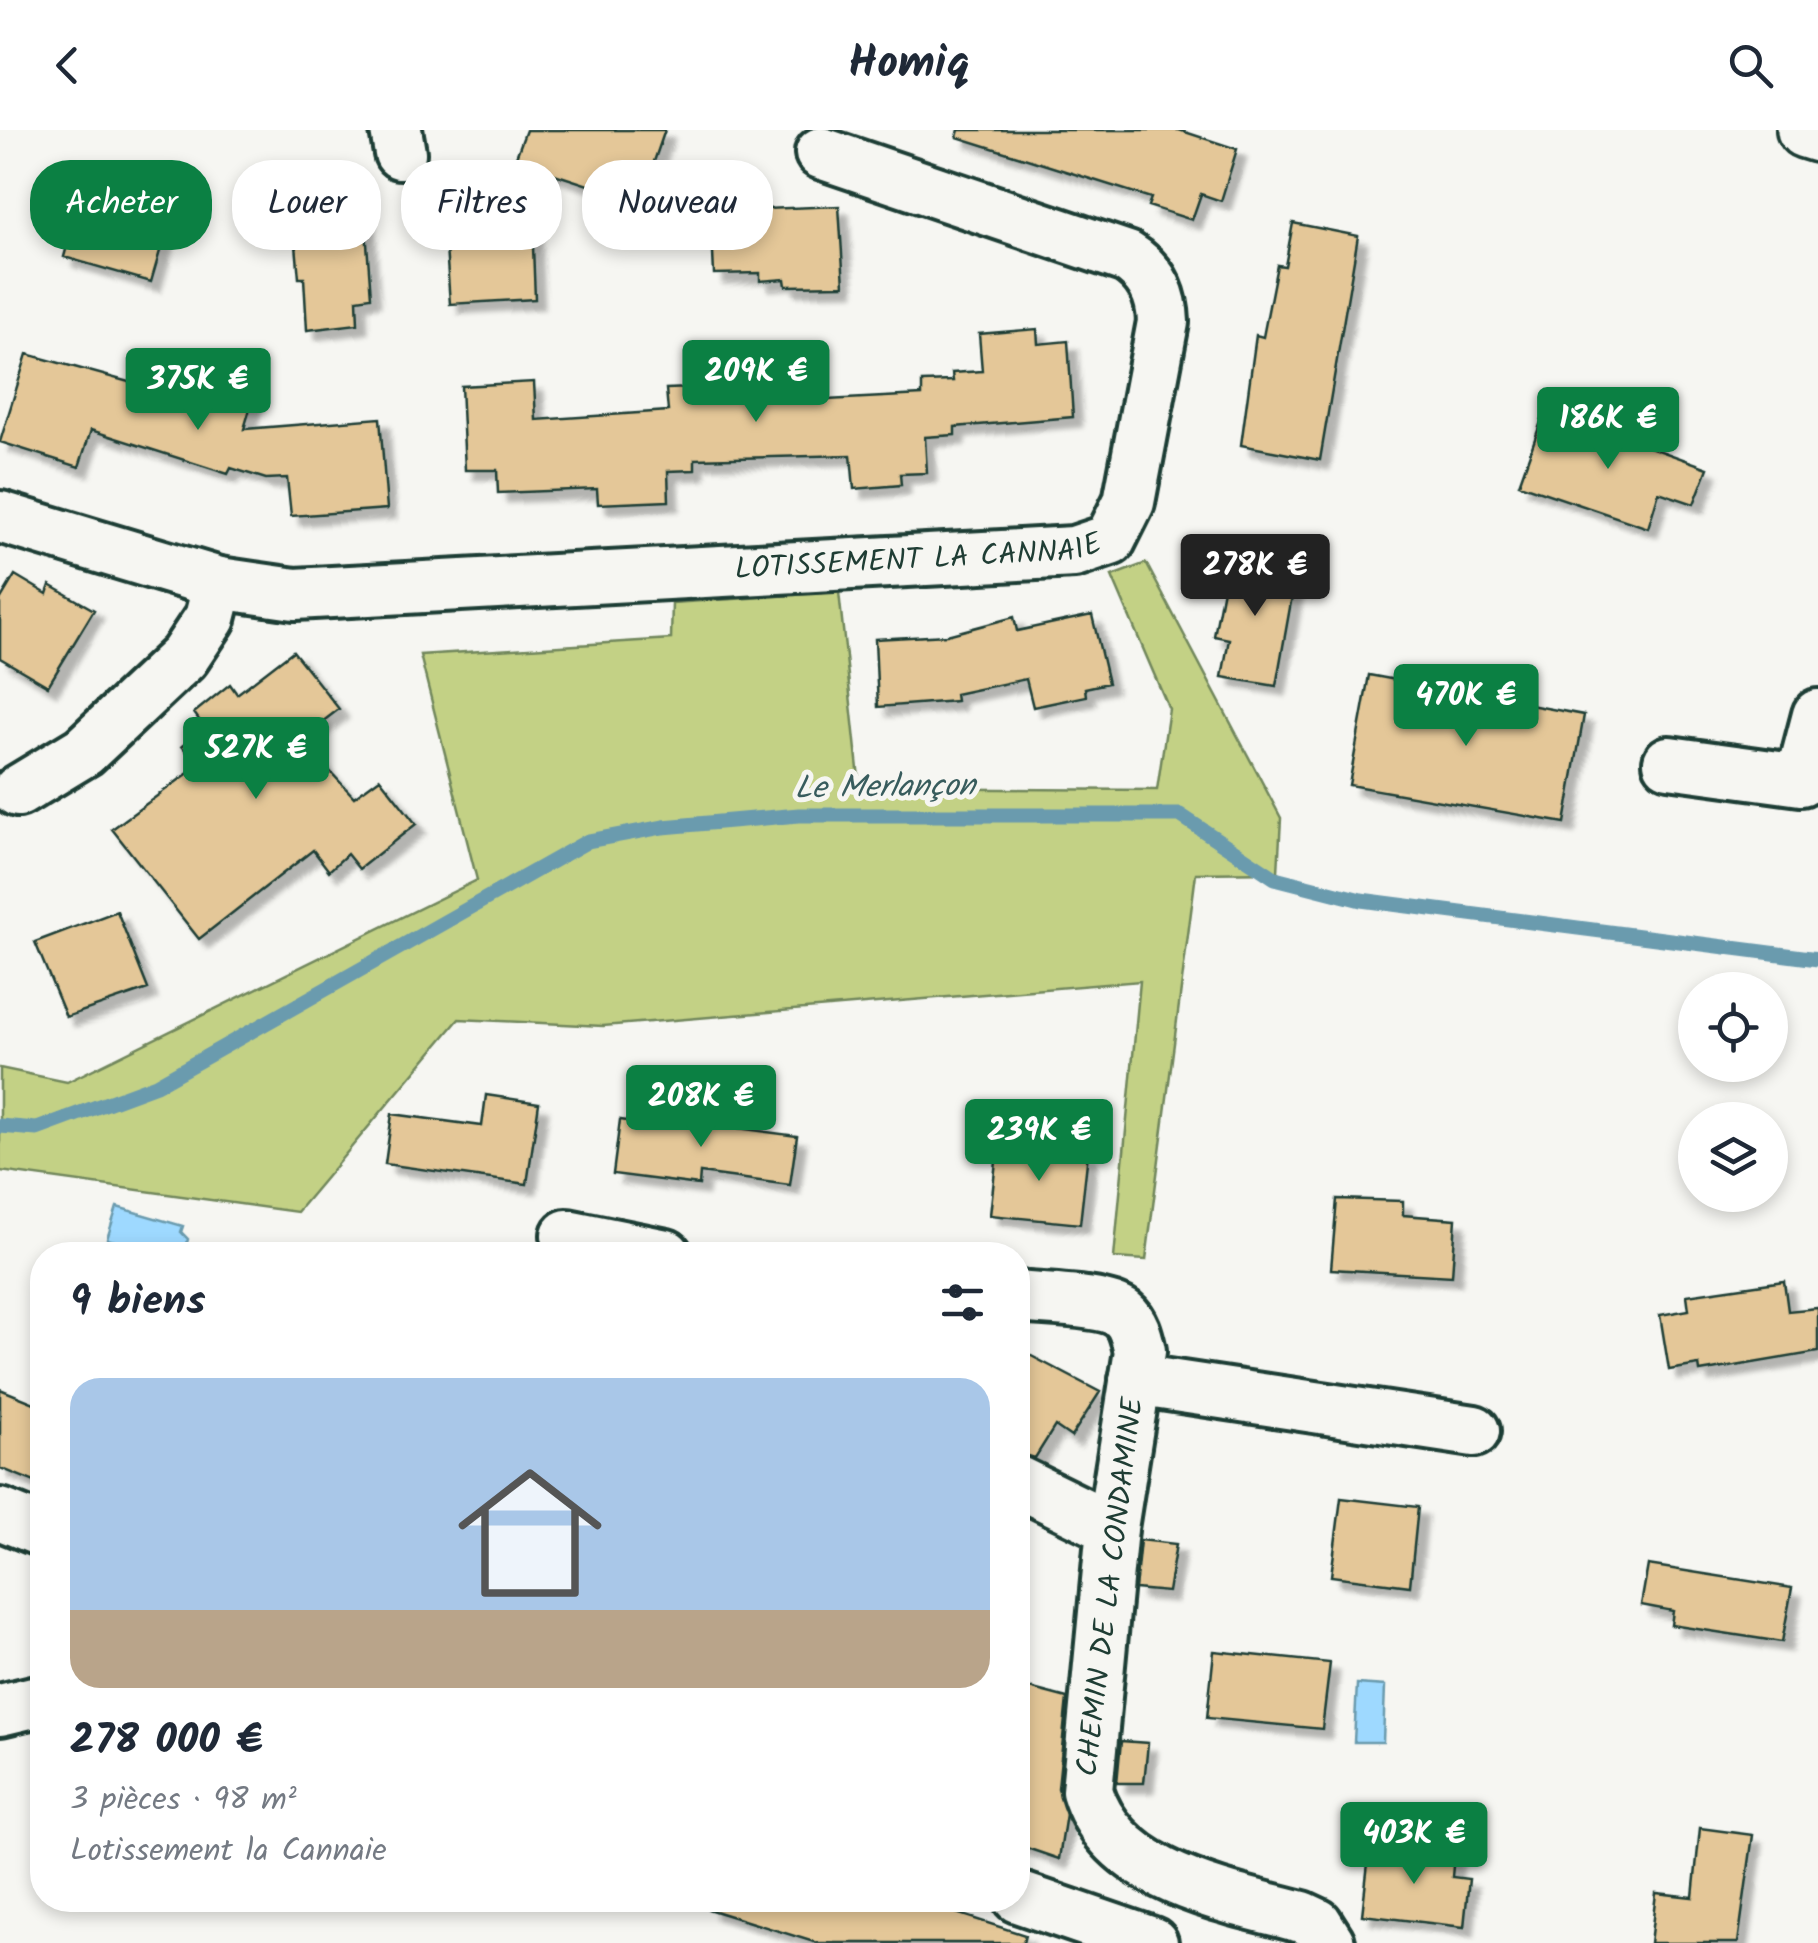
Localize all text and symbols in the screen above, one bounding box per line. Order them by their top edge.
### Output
text: Homiq [848,29,970,101]
icon: back [40,38,95,93]
icon: search [1723,38,1778,93]
chip: Acheter [30,160,212,250]
chip: Louer [232,160,381,250]
chip: Filtres [401,160,562,250]
chip: Nouveau [582,160,773,250]
pin: 209K € [675,340,837,425]
text: 209K € [704,347,808,398]
pin: 375K € [117,348,279,433]
text: 375K € [148,355,248,406]
pin: 186K € [1527,387,1689,472]
text: 186K € [1559,394,1657,445]
street label: LOTISSEMENT LA CANNAIE [734,520,1110,594]
pin: 278K € [1174,534,1336,619]
text: 278K € [1203,541,1307,592]
pin: 470K € [1385,664,1547,749]
text: 470K € [1416,671,1516,722]
pin: 527K € [175,717,337,802]
text: 527K € [205,724,307,775]
water label: Le Merlançon [794,761,979,815]
map controls [1678,972,1788,1212]
button: locate [1678,972,1788,1082]
pin: 208K € [620,1065,782,1150]
text: 208K € [648,1072,754,1123]
pin: 239K € [958,1099,1120,1184]
button: layers [1678,1102,1788,1212]
text: 239K € [987,1106,1091,1157]
text: 9 biens [70,1269,206,1336]
icon: filters [935,1275,990,1330]
street label: CHEMIN DE LA CONDAMINE [1064,1393,1158,1779]
icon: home [440,1443,620,1623]
text: 278 000 € [70,1708,263,1775]
text: 3 pièces · 98 m² [70,1775,297,1826]
pin: 403K € [1333,1802,1495,1887]
text: 403K € [1362,1809,1466,1860]
text: Lotissement la Cannaie [70,1826,387,1877]

